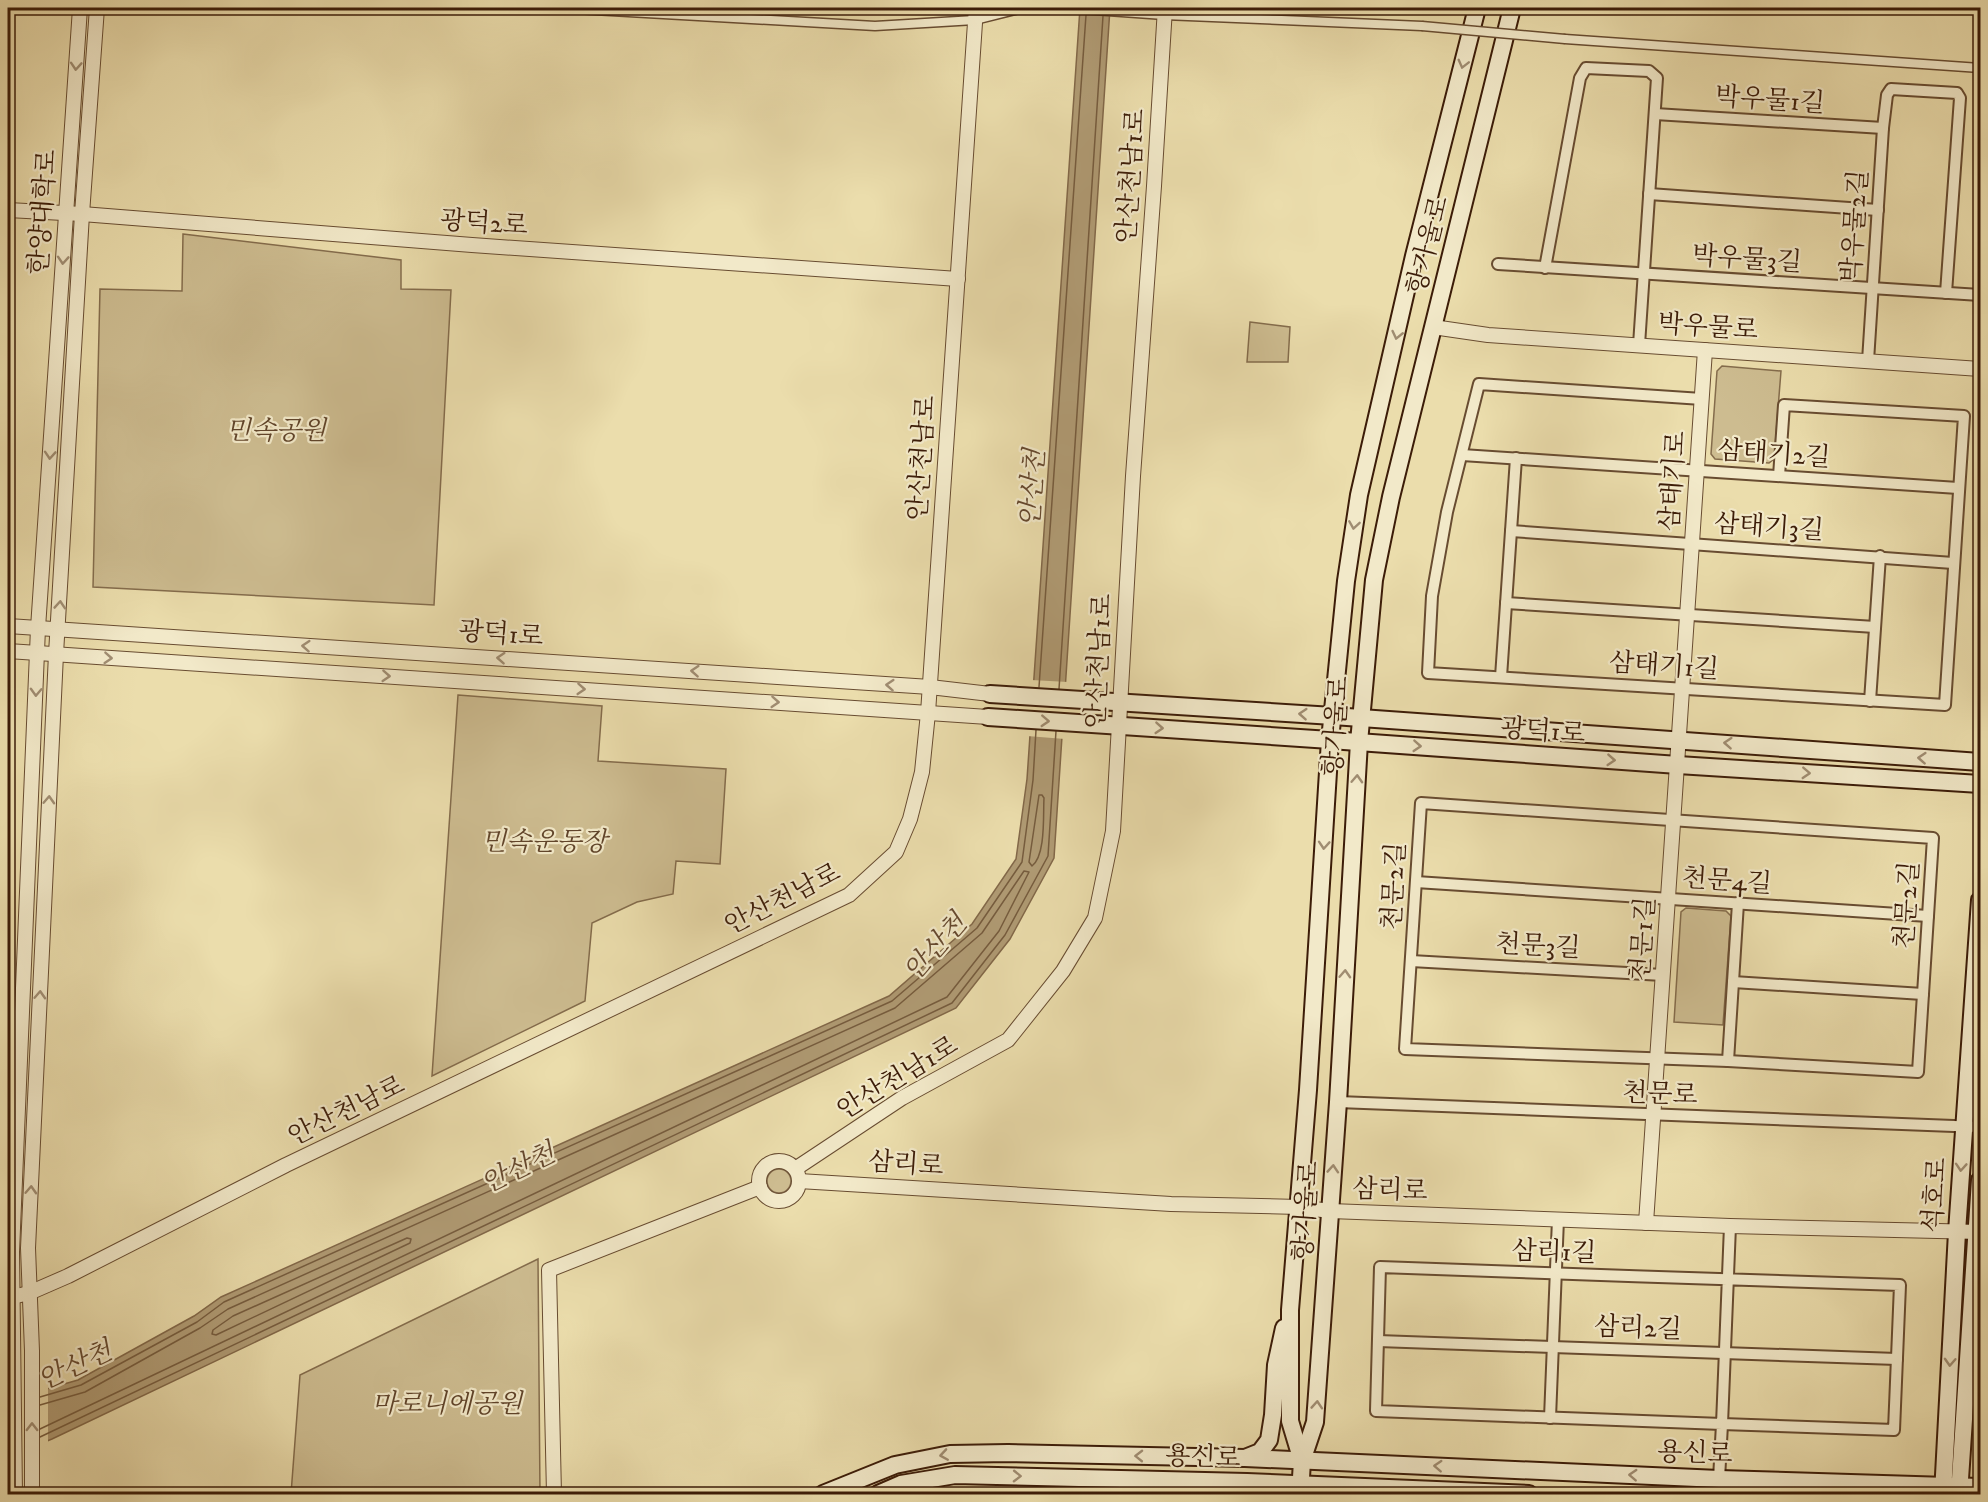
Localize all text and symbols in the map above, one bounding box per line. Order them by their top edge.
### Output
one-way arrow [1457,59,1470,69]
one-way arrow [69,61,82,70]
street label: 박우물1길 [1714,80,1826,121]
street label: 안산천남1로 [1110,108,1153,245]
street label: 한양대학로 [23,148,64,276]
street label: 박우물2길 [1835,168,1876,284]
street label: 항가울로 [1400,193,1457,298]
street label: 광덕2로 [439,204,529,243]
street label: 박우물3길 [1691,239,1803,280]
one-way arrow [56,256,69,265]
street label: 박우물로 [1657,308,1759,347]
one-way arrow [1391,330,1404,340]
street label: 안산천남로 [902,394,943,522]
park label: 민속공원 [226,415,328,448]
street label: 삼태기로 [1654,430,1693,532]
street label: 삼태기2길 [1716,434,1832,475]
water label: 안산천 [1013,446,1053,528]
one-way arrow [43,451,56,460]
street label: 삼태기3길 [1713,507,1825,548]
one-way arrow [1349,521,1361,530]
street label: 안산천남1로 [1079,593,1120,729]
one-way arrow [53,601,66,610]
street label: 광덕1로 [457,615,544,654]
one-way arrow [302,639,311,652]
street label: 삼태기1길 [1608,646,1720,687]
one-way arrow [103,651,112,664]
one-way arrow [496,652,505,665]
one-way arrow [691,665,700,678]
one-way arrow [382,670,391,683]
street label: 항가울로 [1317,675,1356,777]
one-way arrow [885,678,894,691]
one-way arrow [576,683,585,696]
one-way arrow [29,687,42,696]
one-way arrow [771,696,780,709]
one-way arrow [1298,707,1307,720]
street label: 광덕1로 [1499,712,1586,751]
one-way arrow [1040,714,1049,727]
one-way arrow [1155,722,1164,735]
one-way arrow [1723,737,1732,750]
one-way arrow [1412,739,1421,752]
one-way arrow [1918,751,1927,764]
one-way arrow [1607,753,1616,766]
one-way arrow [1801,766,1810,779]
one-way arrow [1350,775,1363,784]
one-way arrow [42,796,55,805]
park label: 민속운동장 [481,826,611,859]
one-way arrow [1317,840,1330,849]
street label: 천문2길 [1376,841,1413,931]
street label: 안산천남로 [719,856,846,943]
street label: 천문2길 [1888,860,1927,950]
street label: 천문4길 [1681,862,1773,901]
street label: 천문1길 [1624,896,1663,983]
water label: 안산천 [897,906,976,988]
street label: 천문3길 [1495,928,1581,965]
one-way arrow [1339,970,1352,979]
one-way arrow [33,990,46,999]
street label: 안산천남1로 [831,1029,964,1127]
street label: 안산천남로 [283,1069,410,1154]
street label: 천문로 [1622,1077,1698,1112]
water label: 안산천 [476,1136,563,1201]
street label: 삼리로 [867,1145,945,1184]
street label: 석호로 [1916,1156,1955,1234]
street label: 항가울로 [1287,1160,1326,1262]
one-way arrow [1955,1163,1968,1172]
one-way arrow [1326,1164,1339,1173]
street label: 삼리로 [1352,1173,1428,1208]
one-way arrow [24,1185,37,1194]
street label: 삼리1길 [1511,1235,1597,1270]
street label: 삼리2길 [1593,1310,1683,1347]
water label: 안산천 [33,1333,120,1398]
one-way arrow [1943,1358,1956,1367]
park label: 마로니에공원 [372,1388,524,1421]
one-way arrow [1310,1401,1323,1410]
one-way arrow [26,1422,38,1431]
street label: 용신로 [1657,1436,1733,1471]
street label: 용신로 [1165,1440,1241,1475]
one-way arrow [939,1449,949,1461]
one-way arrow [1134,1450,1143,1462]
one-way arrow [1434,1460,1443,1473]
one-way arrow [1628,1469,1637,1482]
one-way arrow [1013,1470,1022,1482]

